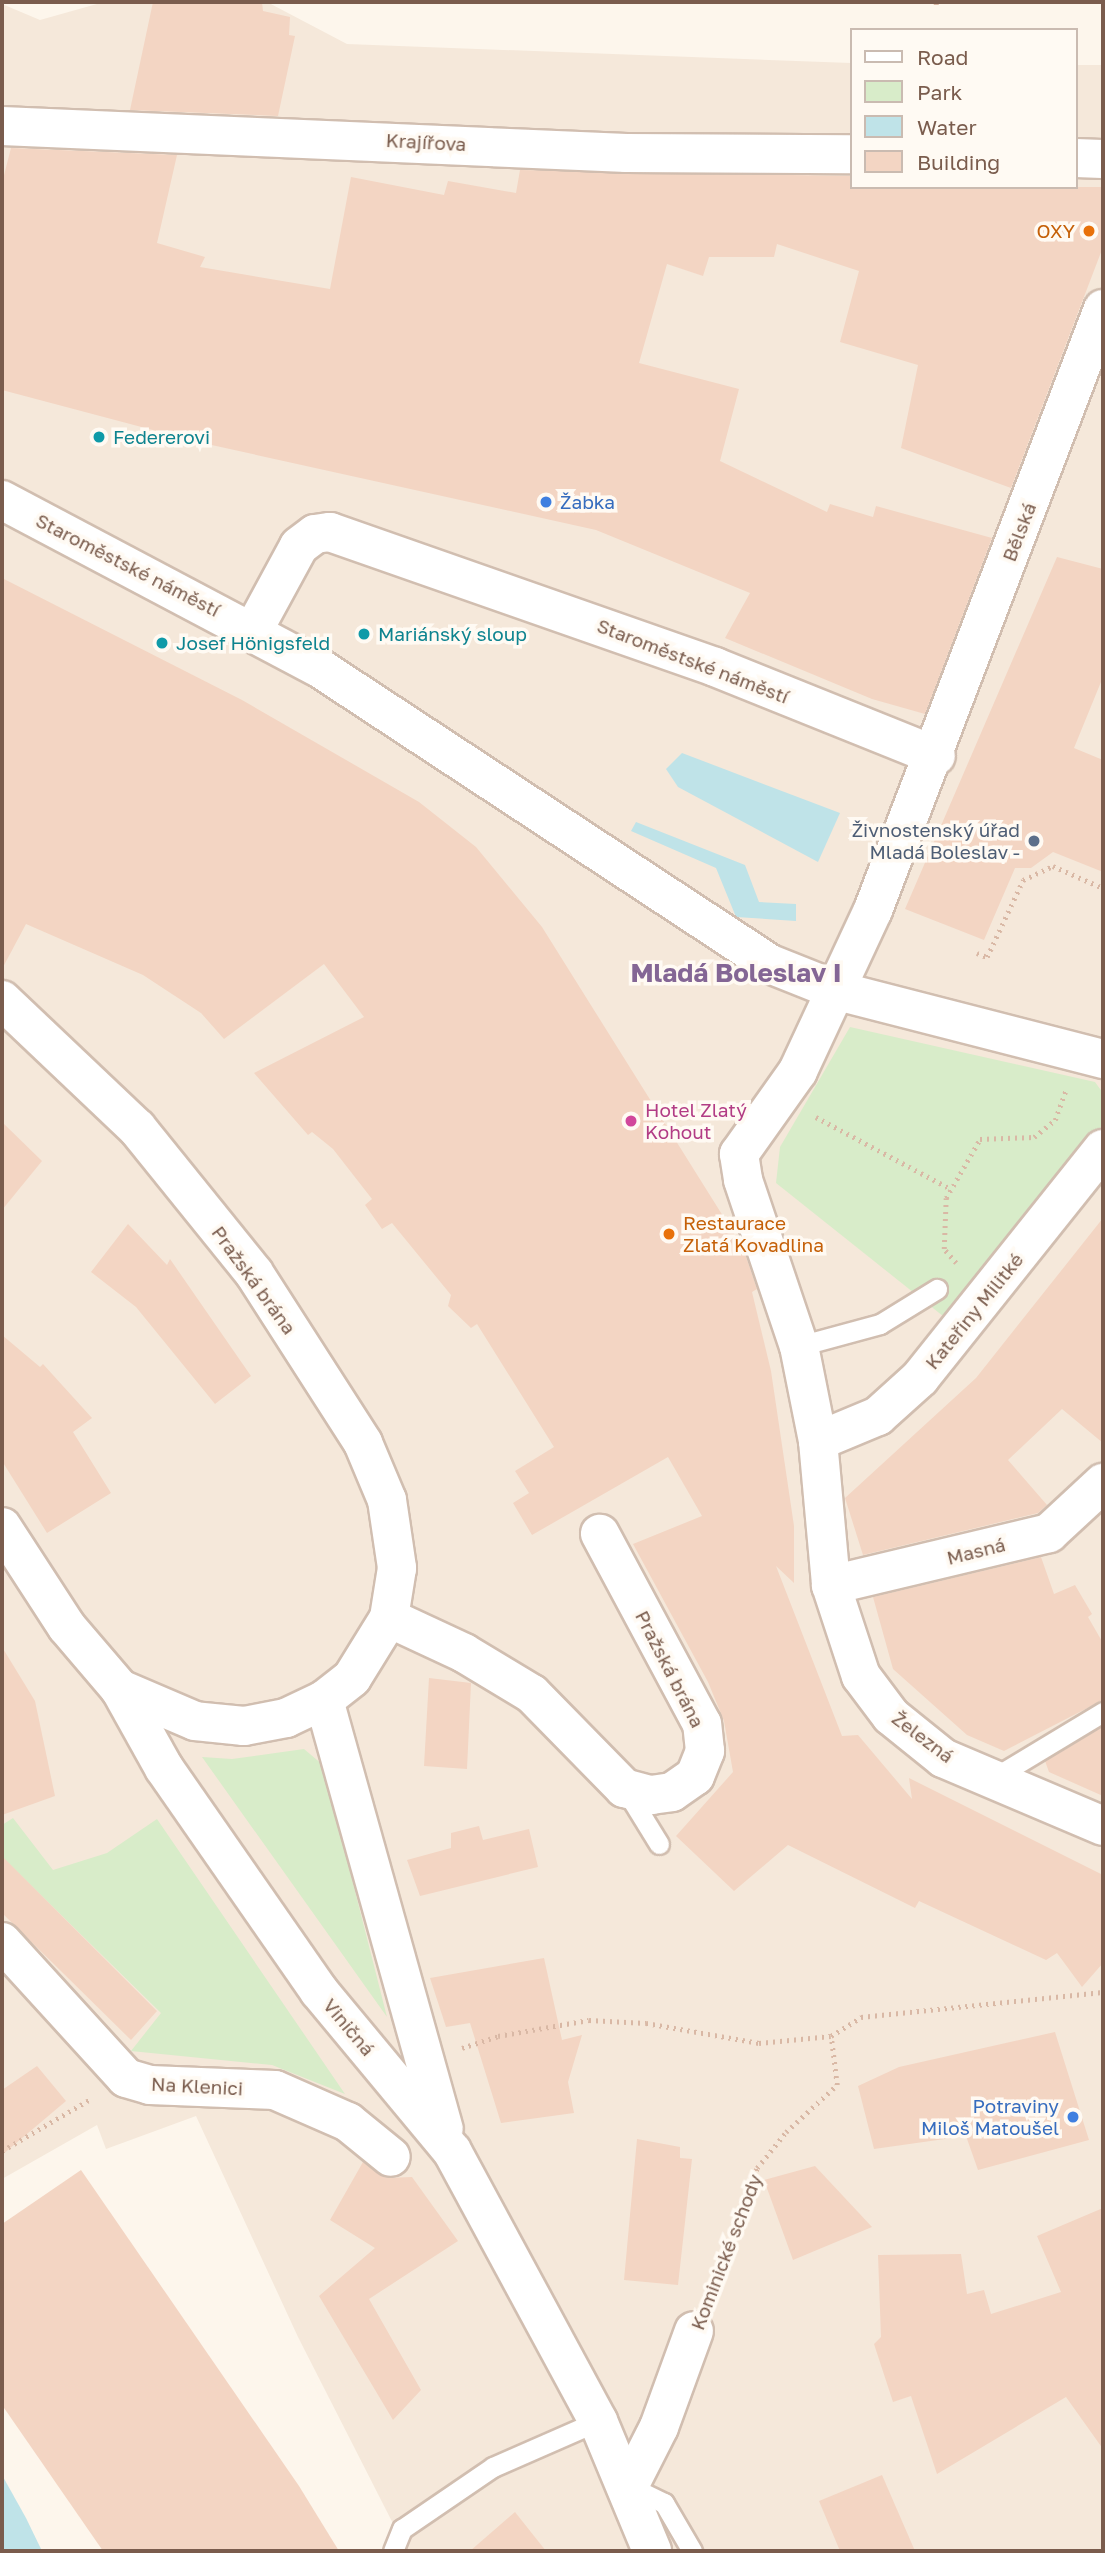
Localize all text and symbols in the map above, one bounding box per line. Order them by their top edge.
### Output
legend [850,28,1077,189]
text: Road [917,44,968,70]
text: Park [917,79,962,105]
text: Water [917,114,977,140]
street label: Krajířova [385,129,467,155]
text: Building [917,149,1000,175]
place label: OXY [1036,220,1075,242]
marker: OXY [1081,223,1097,239]
place label: Federerovi [113,426,210,448]
marker: Federerovi [91,429,107,445]
place label: Žabka [560,491,615,513]
marker: Žabka [538,494,554,510]
street label: Bělská [997,499,1041,565]
street label: Staroměstské náměstí [32,509,224,621]
street label: Staroměstské náměstí [594,614,792,708]
place label: Mariánský sloup [378,623,527,645]
marker: Mariánský sloup [356,626,372,642]
place label: Josef Hönigsfeld [176,632,330,654]
marker: Josef Hönigsfeld [154,635,170,651]
place label: Živnostenský úřad Mladá Boleslav - [852,819,1020,863]
marker: Živnostenský úřad Mladá Boleslav - [1026,833,1042,849]
district label: Mladá Boleslav I [630,957,842,989]
place label: Hotel Zlatý Kohout [645,1099,747,1143]
marker: Hotel Zlatý Kohout [623,1113,639,1129]
place label: Restaurace Zlatá Kovadlina [683,1212,824,1256]
street label: Pražská brána [207,1221,301,1339]
marker: Restaurace Zlatá Kovadlina [661,1226,677,1242]
street label: Kateřiny Militké [920,1248,1028,1374]
street label: Masná [944,1533,1008,1569]
street label: Pražská brána [631,1607,709,1731]
street label: Železná [888,1707,958,1767]
street label: Viničná [319,1994,379,2060]
street label: Na Klenici [150,2072,244,2100]
place label: Potraviny Miloš Matoušel [921,2095,1059,2139]
marker: Potraviny Miloš Matoušel [1065,2109,1081,2125]
street label: Kominické schody [686,2171,766,2333]

